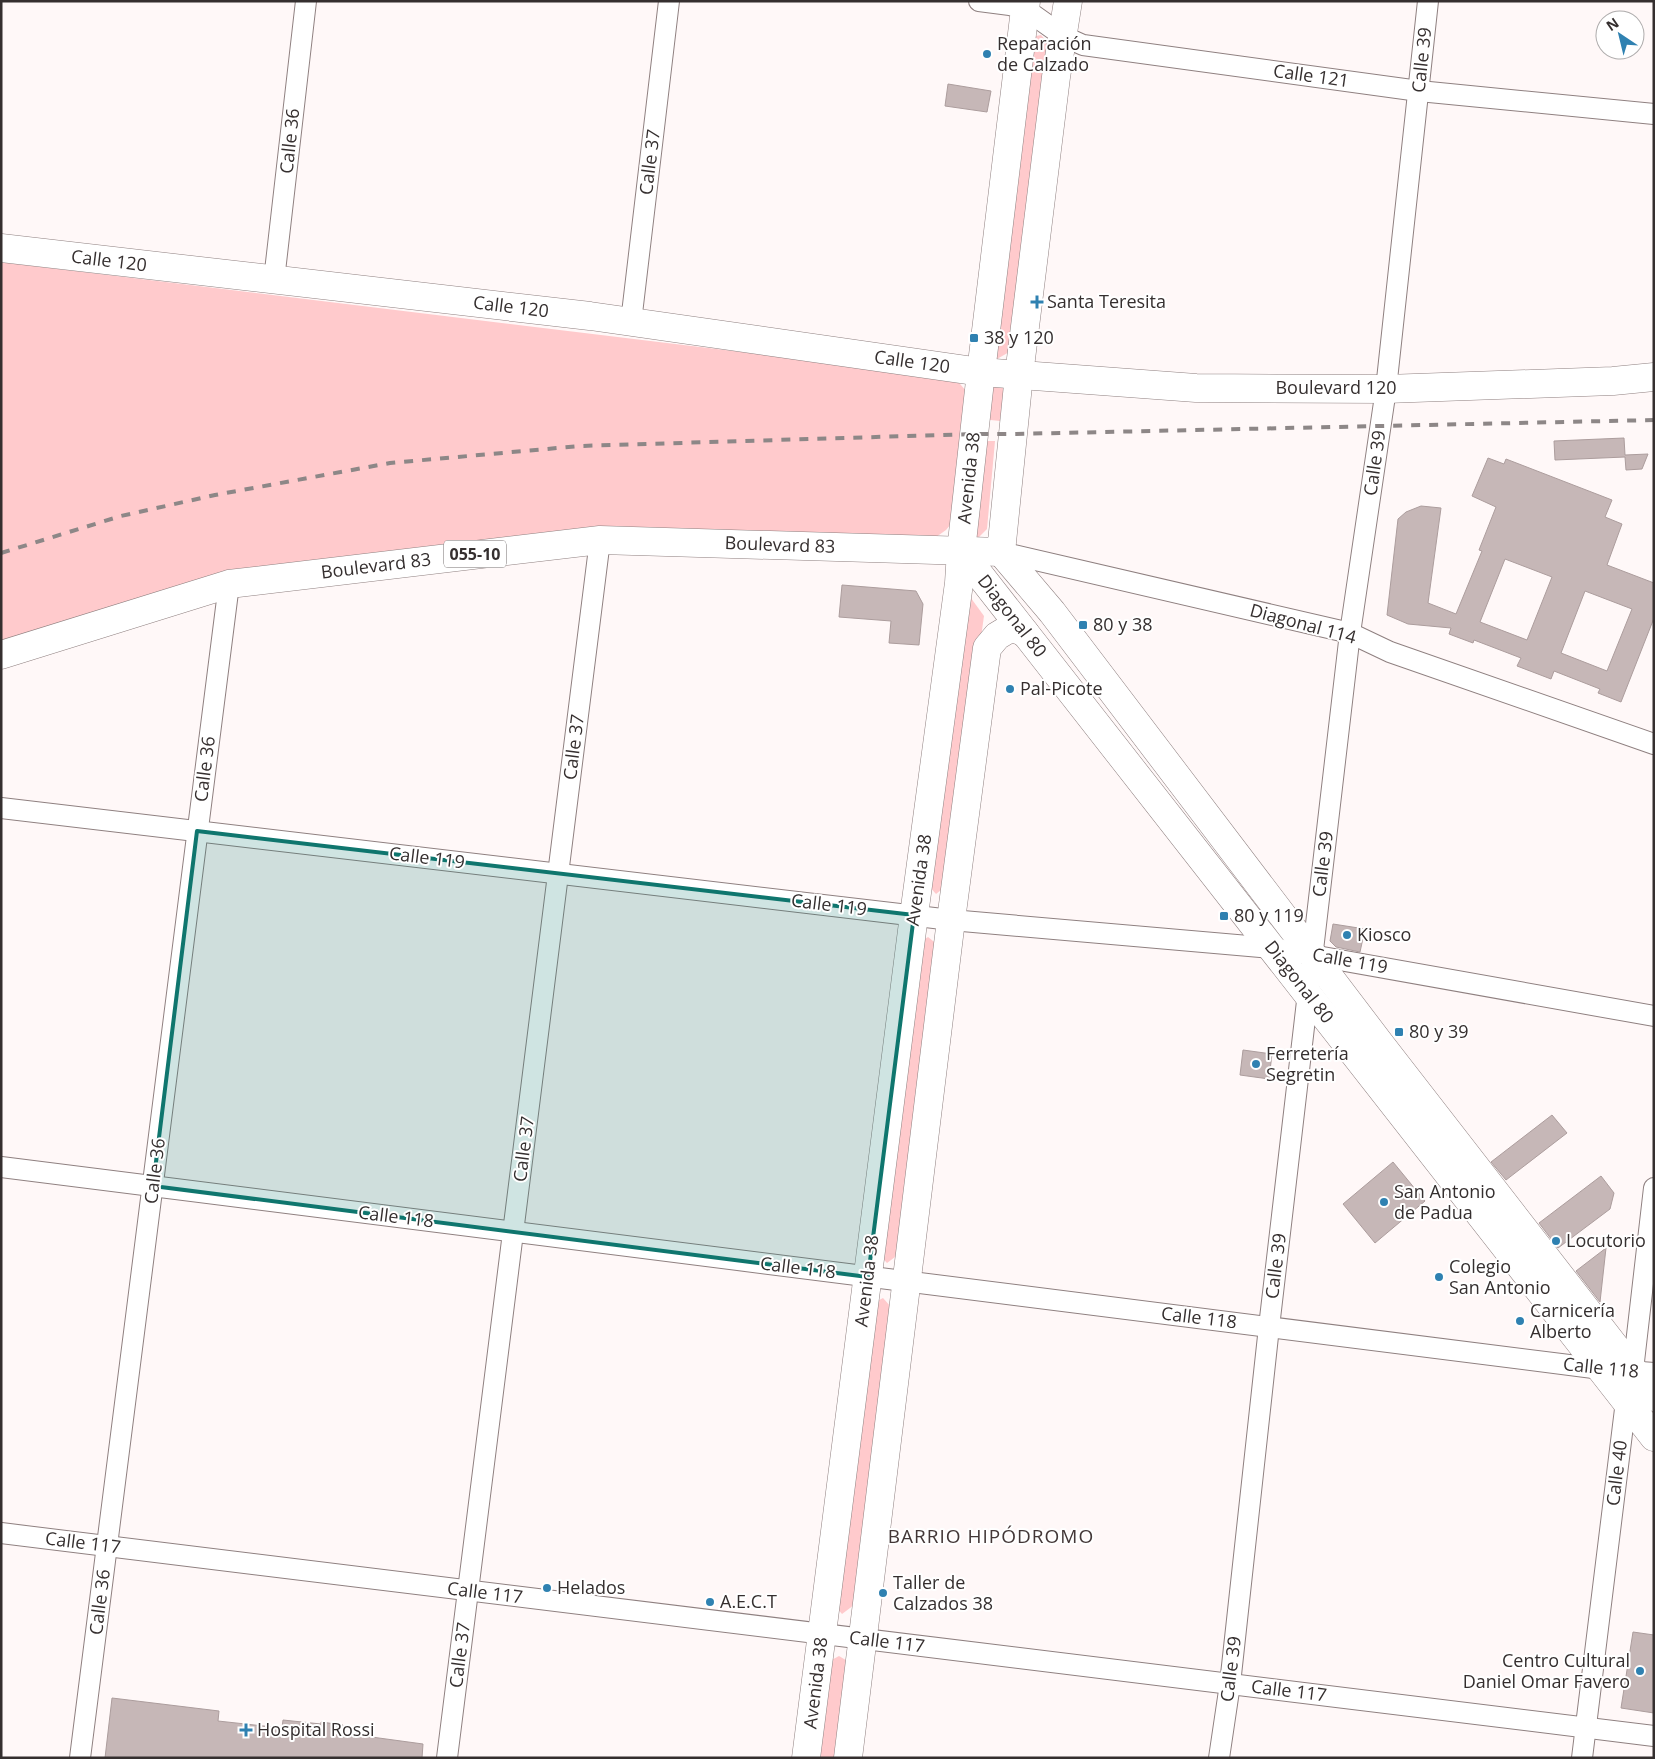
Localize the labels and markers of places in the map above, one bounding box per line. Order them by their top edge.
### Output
place label: Reparación de Calzado [997,31,1092,76]
marker: Reparación de Calzado [981,48,993,60]
place label: Santa Teresita [1047,289,1166,313]
marker: Santa Teresita [1031,296,1043,308]
place label: 38 y 120 [984,325,1054,349]
marker: 38 y 120 [968,332,980,344]
place label: 80 y 38 [1093,612,1153,636]
marker: 80 y 38 [1077,619,1089,631]
place label: Pal-Picote [1020,676,1103,700]
marker: Pal-Picote [1004,683,1016,695]
place label: 80 y 119 [1234,903,1304,927]
marker: 80 y 119 [1218,910,1230,922]
place label: Kiosco [1357,922,1411,946]
marker: Kiosco [1341,929,1353,941]
place label: 80 y 39 [1409,1019,1469,1043]
marker: 80 y 39 [1393,1026,1405,1038]
place label: Ferretería Segretin [1266,1041,1349,1086]
marker: Ferretería Segretin [1250,1058,1262,1070]
place label: San Antonio de Padua [1394,1179,1496,1224]
marker: San Antonio de Padua [1378,1196,1390,1208]
place label: Locutorio [1566,1228,1646,1252]
marker: Locutorio [1550,1235,1562,1247]
place label: Colegio San Antonio [1449,1254,1551,1299]
marker: Colegio San Antonio [1433,1271,1445,1283]
place label: Carnicería Alberto [1530,1298,1615,1343]
marker: Carnicería Alberto [1514,1315,1526,1327]
place label: Taller de Calzados 38 [893,1570,993,1615]
place label: Helados [557,1575,625,1599]
marker: Helados [541,1582,553,1594]
marker: Taller de Calzados 38 [877,1587,889,1599]
place label: A.E.C.T [720,1589,777,1613]
marker: A.E.C.T [704,1596,716,1608]
place label: Centro Cultural Daniel Omar Favero [1463,1648,1630,1693]
marker: Centro Cultural Daniel Omar Favero [1634,1665,1646,1677]
place label: Hospital Rossi [257,1717,375,1741]
marker: Hospital Rossi [239,1723,253,1737]

